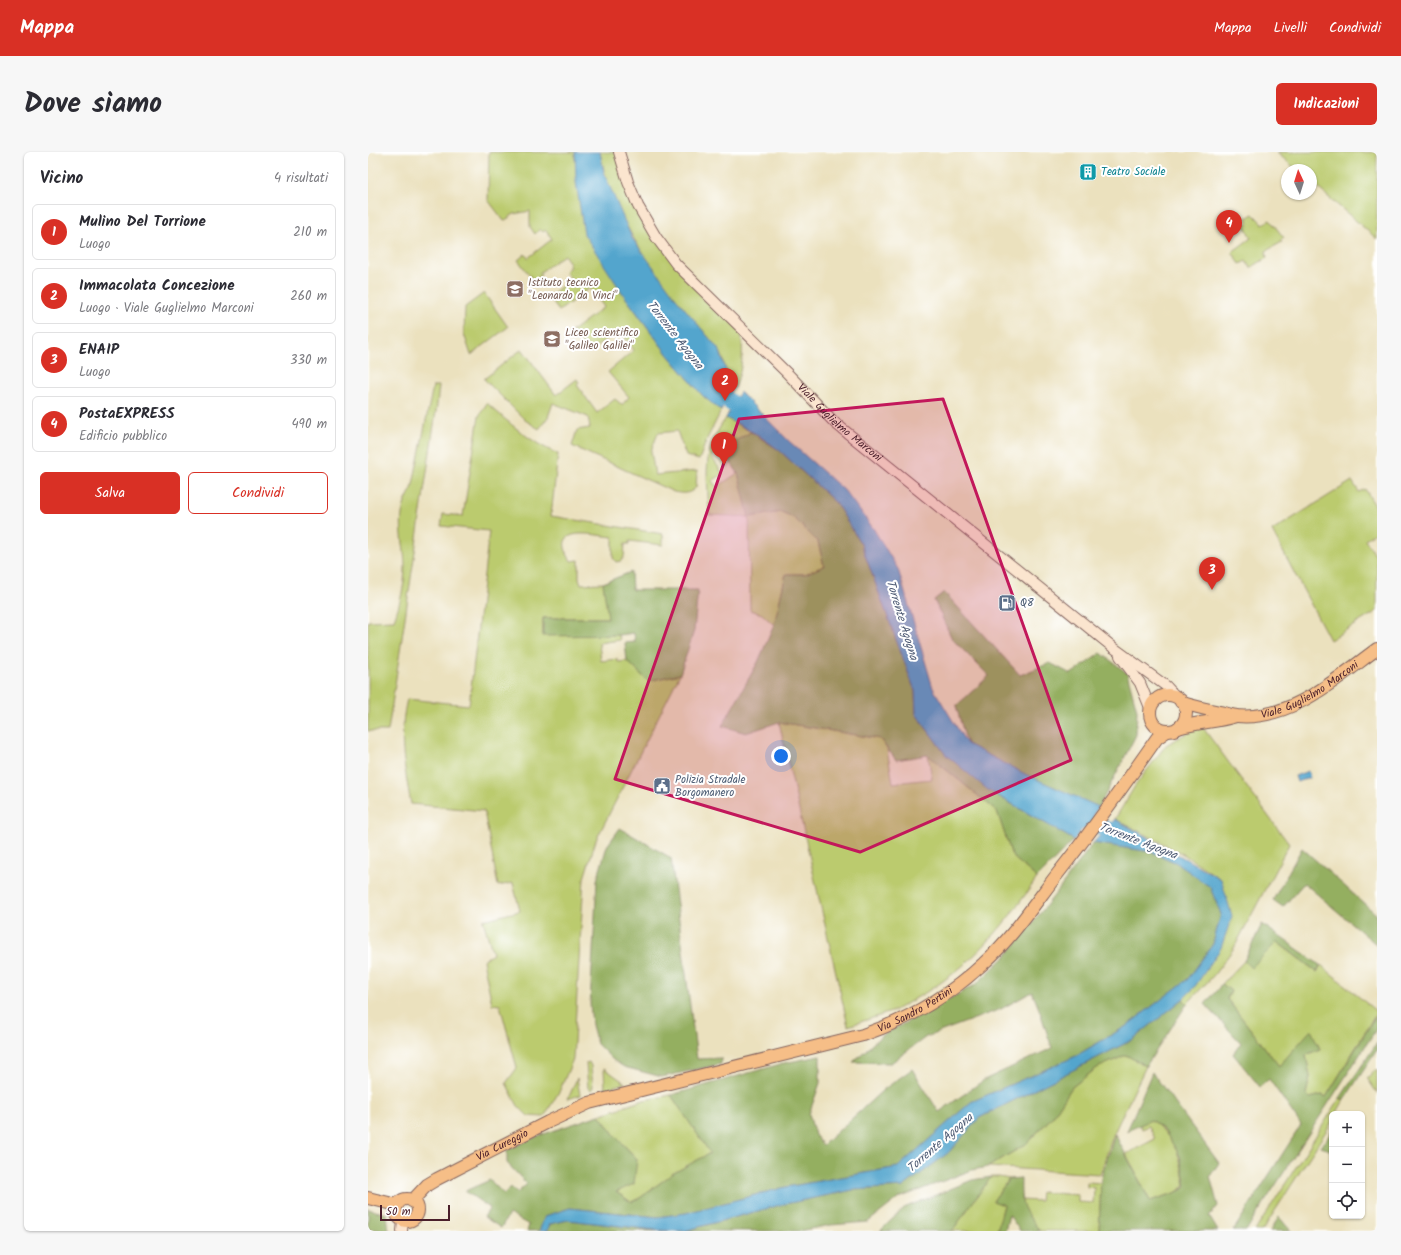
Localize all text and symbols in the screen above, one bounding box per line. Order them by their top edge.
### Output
text: Mappa [20,13,74,43]
text: Mappa [1214,17,1252,39]
text: Livelli [1274,17,1307,39]
text: Condividi [1329,17,1381,39]
text: Dove siamo [24,82,162,127]
button: Indicazioni [1276,83,1377,125]
building icon: Teatro Sociale [1078,162,1098,182]
place label: Teatro Sociale [1101,163,1165,181]
north arrow [1281,164,1317,200]
text: Vicino [40,165,83,192]
text: 4 risultati [274,168,328,189]
text: Mulino Del Torrione [79,210,206,234]
pin: 4 [1216,210,1242,243]
text: 1 [52,222,56,243]
text: 210 m [293,222,327,243]
text: Luogo [79,234,110,255]
text: Immacolata Concezione [79,274,235,298]
place label: Istituto tecnico "Leonardo da Vinci" [528,274,618,305]
school or university icon: Istituto tecnico "Leonardo da Vinci" [505,279,525,299]
text: 2 [50,286,58,307]
text: 260 m [290,286,327,307]
water label: Torrente Agogna [642,297,709,374]
text: Luogo · Viale Guglielmo Marconi [79,298,254,319]
place label: Liceo scientifico "Galileo Galilei" [565,324,638,355]
school or university icon: Liceo scientifico "Galileo Galilei" [542,329,562,349]
text: ENAIP [79,338,119,362]
text: 3 [50,350,58,371]
text: 330 m [290,350,327,371]
text: Luogo [79,362,110,383]
pin: 2 [712,368,738,401]
street label: Viale Guglielmo Marconi [793,379,886,467]
text: PostaEXPRESS [79,402,175,426]
text: 4 [50,414,58,435]
text: 490 m [291,414,327,435]
text: Edificio pubblico [79,426,167,447]
pin: 1 [711,432,737,465]
button: Salva [40,472,180,514]
button: Condividi [188,472,328,514]
pin: 3 [1199,557,1225,590]
water label: Torrente Agogna [881,578,924,664]
fuel station icon: Q8 [997,593,1017,613]
place label: Q8 [1020,594,1034,612]
street label: Viale Guglielmo Marconi [1259,656,1363,724]
your location [771,746,791,766]
place label: Polizia Stradale Borgomanero [675,771,746,802]
public building icon: Polizia Stradale Borgomanero [652,776,672,796]
water label: Torrente Agogna [1096,817,1181,865]
street label: Via Sandro Pertini [875,982,957,1038]
water label: Torrente Agogna [903,1108,978,1177]
map controls [1329,1111,1365,1219]
button: + [1329,1111,1365,1147]
street label: Via Cureggio [473,1125,532,1166]
button: − [1329,1147,1365,1183]
button: locate [1329,1183,1365,1219]
scale bar [380,1203,450,1222]
text: 50 m [386,1203,411,1221]

